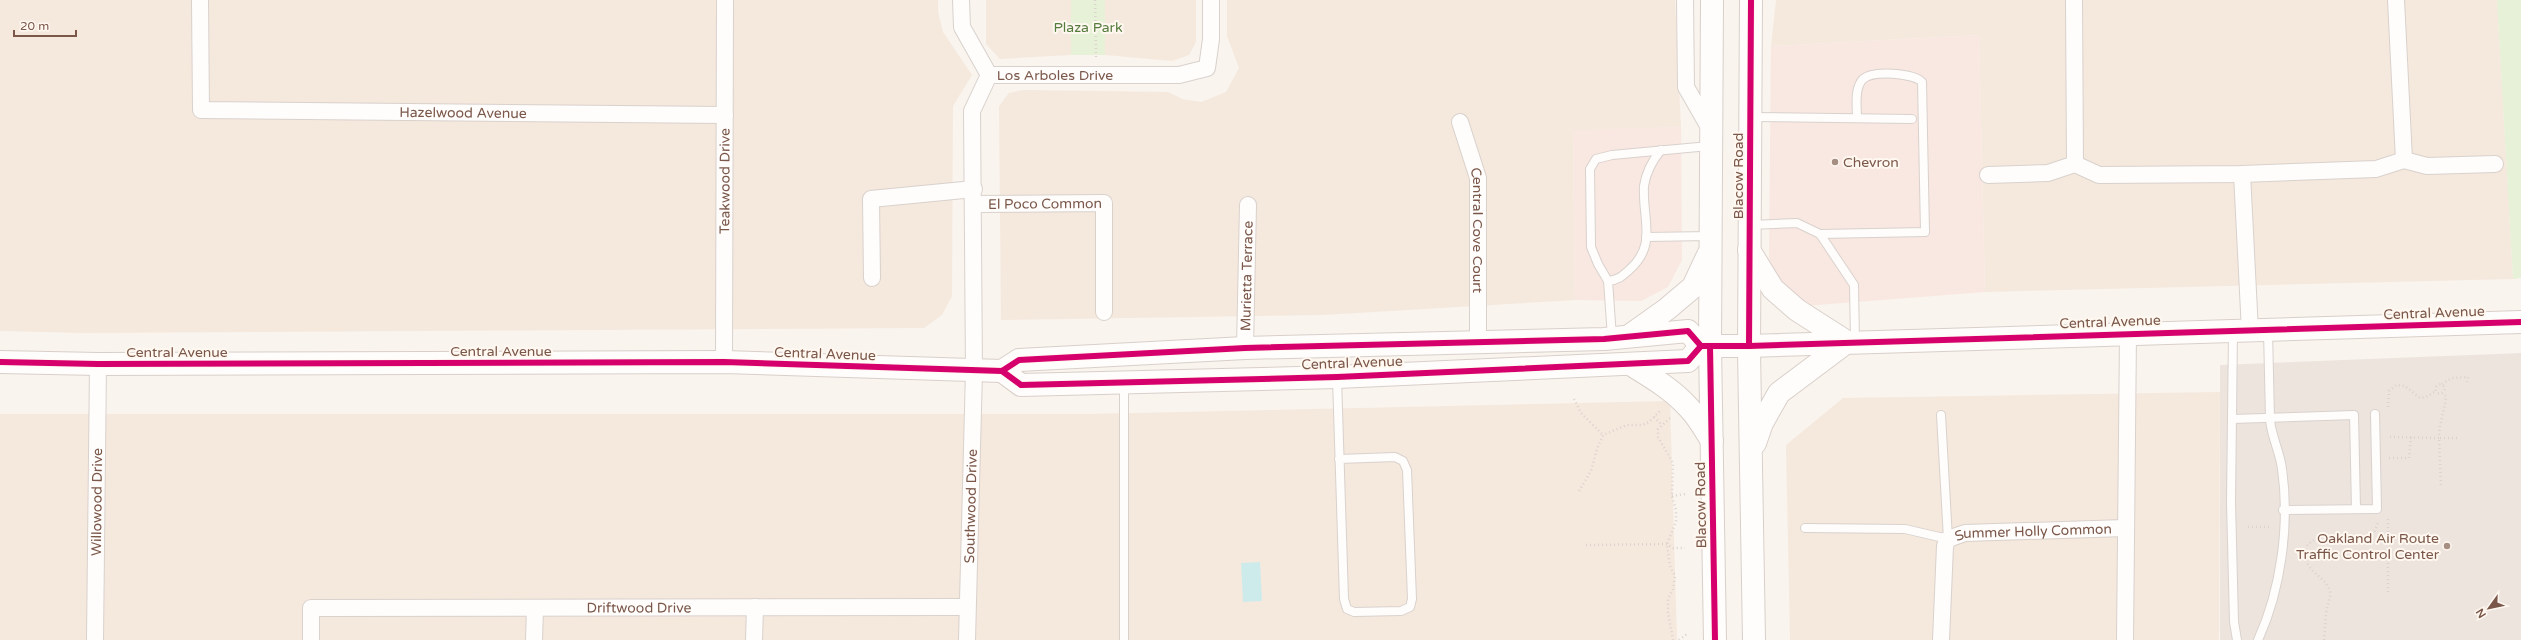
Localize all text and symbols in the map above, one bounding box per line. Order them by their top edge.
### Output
scale bar [14,12,76,38]
text: 20 m [20,19,49,33]
park label: Plaza Park [1053,19,1123,36]
street label: Los Arboles Drive [997,67,1113,84]
street label: Hazelwood Avenue [399,103,527,122]
street label: Teakwood Drive [716,128,733,234]
street label: Blacow Road [1730,133,1747,219]
place label: Chevron [1843,154,1899,171]
marker: Chevron [1830,157,1840,167]
street label: Central Cove Court [1467,165,1487,294]
street label: El Poco Common [988,195,1102,212]
street label: Murietta Terrace [1237,221,1256,331]
street label: Central Avenue [2383,303,2485,323]
street label: Central Avenue [2059,312,2161,332]
street label: Central Avenue [450,343,552,360]
street label: Central Avenue [126,344,228,361]
street label: Central Avenue [774,344,876,364]
street label: Central Avenue [1301,353,1403,373]
street label: Willowood Drive [87,448,106,556]
street label: Southwood Drive [960,449,980,563]
street label: Blacow Road [1692,462,1710,548]
street label: Summer Holly Common [1952,520,2112,545]
place label: Oakland Air Route Traffic Control Center [2296,530,2440,563]
marker: Oakland Air Route Traffic Control Center [2442,541,2452,551]
north arrow [2469,588,2509,628]
street label: Driftwood Drive [587,599,691,616]
text: N [2473,606,2489,620]

